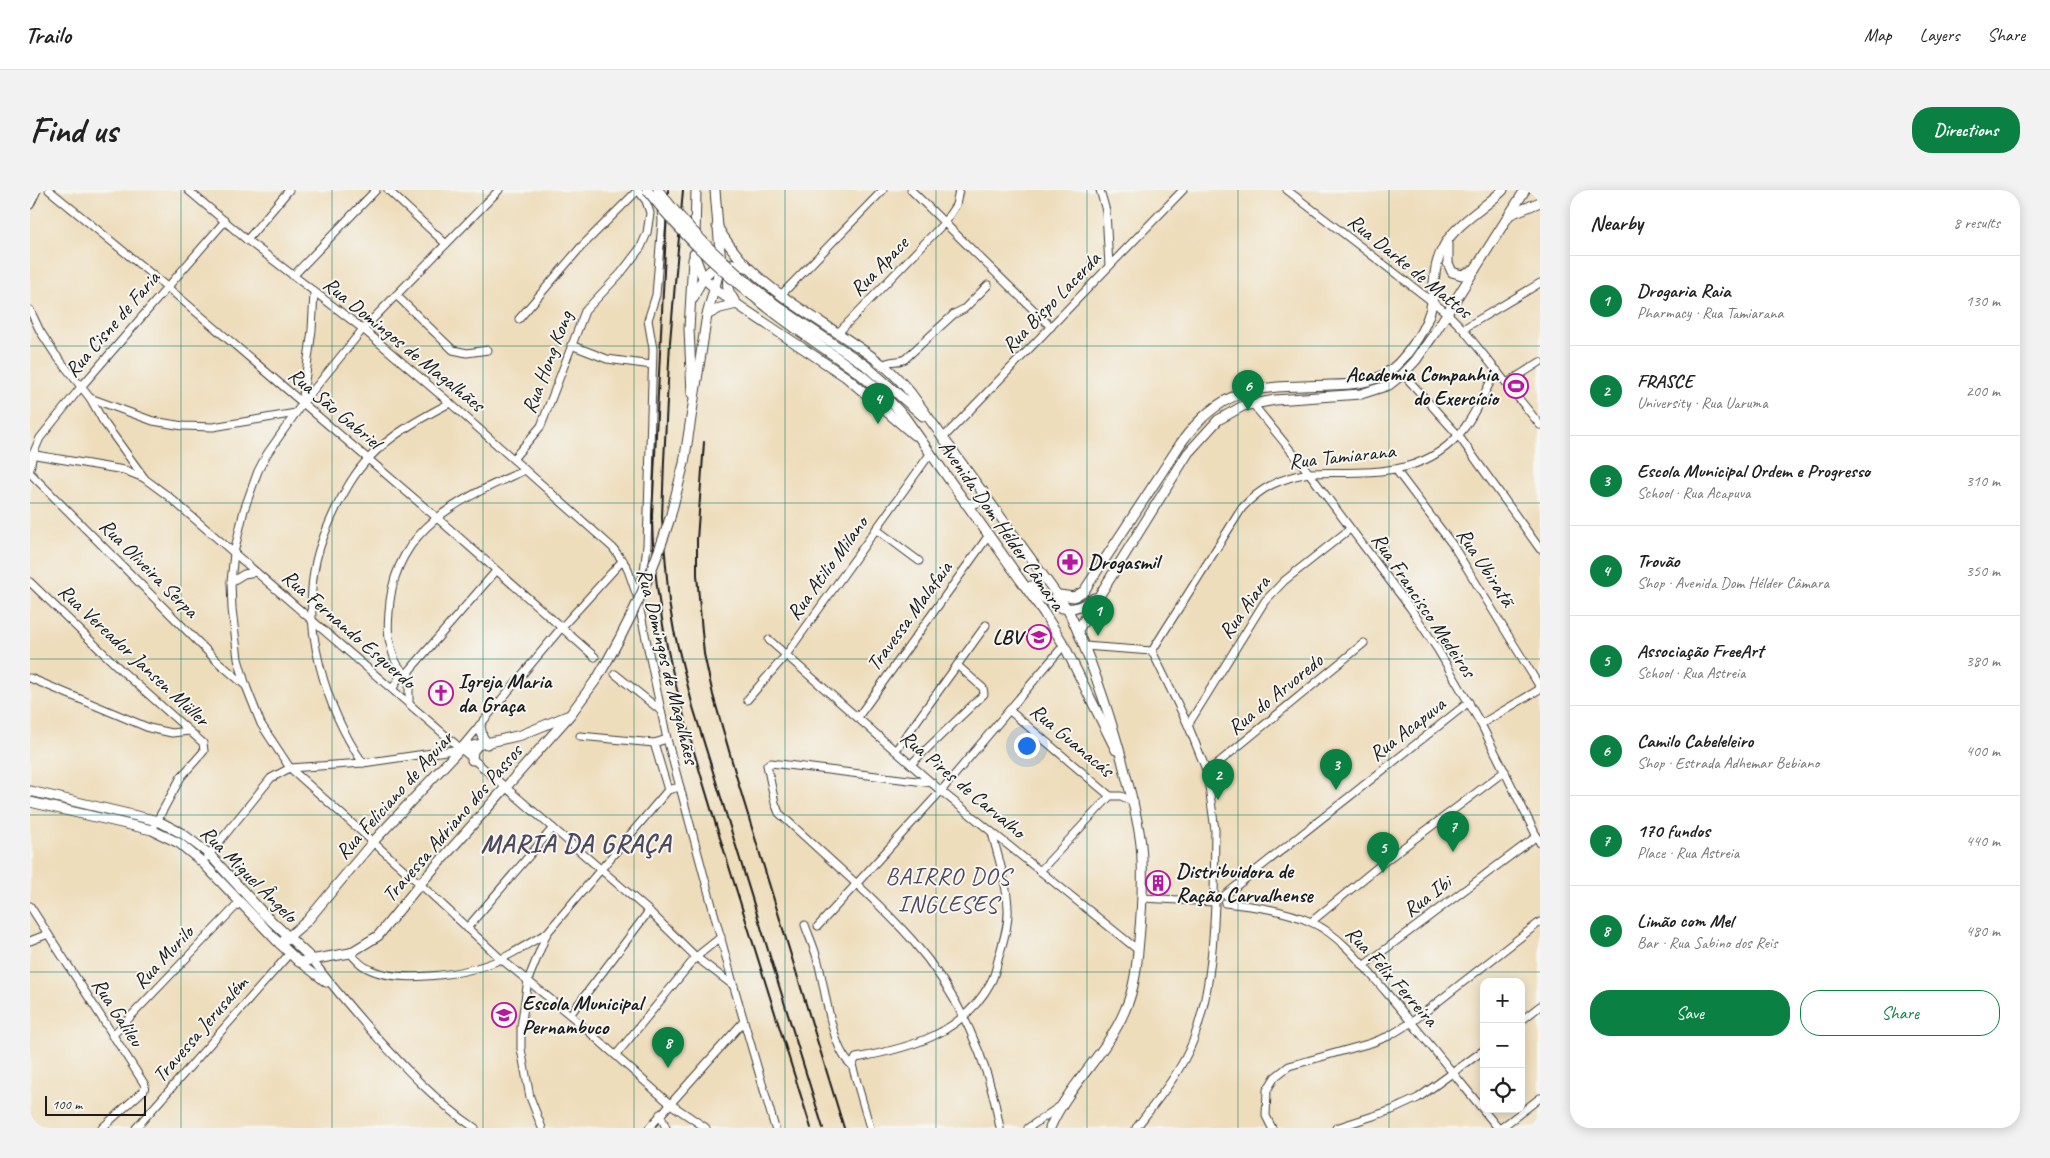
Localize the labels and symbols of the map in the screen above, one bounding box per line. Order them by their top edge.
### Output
street label: Rua Darke de Mattos [1343,208,1479,325]
street label: Rua Apace [844,229,915,301]
street label: Rua Bispo Lacerda [996,244,1107,358]
street label: Rua Cisne de Faria [59,264,166,382]
street label: Rua Domingos de Magalhães [318,271,491,418]
street label: Rua Hong Kong [516,306,579,417]
place label: Academia Companhia do Exercício [1346,361,1500,411]
street label: Rua São Gabriel [283,362,389,457]
pin: 6 [1232,370,1264,411]
sports icon: Academia Companhia do Exercício [1503,373,1529,399]
pin: 4 [862,383,894,424]
street label: Avenida Dom Hélder Câmara [933,435,1072,617]
street label: Rua Tamiarana [1287,437,1398,475]
street label: Rua Atilio Milano [781,509,875,625]
street label: Rua Oliveira Serpa [94,513,205,624]
street label: Rua Ubiratã [1451,523,1523,614]
street label: Rua Francisco Medeiros [1366,528,1483,684]
pharmacy icon: Drogasmil [1057,549,1083,575]
place label: Drogasmil [1088,549,1163,575]
street label: Travessa Malafaia [860,555,959,676]
street label: Rua Fernando Esquerdo [277,564,423,696]
street label: Rua Domingos de Magalhães [631,566,705,768]
street label: Rua Aiara [1212,569,1276,644]
street label: Rua Vereador Jansen Müller [53,578,216,733]
pin: 1 [1082,595,1114,636]
place label: LBV [992,624,1027,650]
school or university icon: LBV [1026,624,1052,650]
street label: Rua do Arvoredo [1222,647,1329,740]
place label: Igreja Maria da Graça [458,668,553,718]
church icon: Igreja Maria da Graça [428,680,454,706]
street label: Rua Acapuva [1364,690,1452,767]
street label: Rua Guanacás [1025,698,1120,784]
street label: Rua Feliciano de Aguiar [330,724,459,865]
street label: Rua Pires de Carvalho [895,724,1033,846]
your location [1014,733,1040,759]
street label: Travessa Adriano dos Passos [376,737,529,907]
pin: 3 [1320,749,1352,790]
pin: 2 [1202,759,1234,800]
pin: 7 [1437,811,1469,852]
street label: Rua Miguel Ângelo [195,820,305,930]
district label: MARIA DA GRAÇA [481,827,672,860]
pin: 5 [1367,832,1399,873]
place label: Distribuidora de Ração Carvalhense [1176,858,1315,908]
district label: BAIRRO DOS INGLESES [885,861,1014,919]
street label: Rua Ibi [1398,868,1459,923]
building icon: Distribuidora de Ração Carvalhense [1145,870,1171,896]
street label: Rua Murilo [127,918,201,994]
street label: Rua Félix Ferreira [1340,920,1445,1033]
street label: Travessa Jerusalém [147,969,255,1088]
street label: Rua Galileu [86,973,150,1052]
place label: Escola Municipal Pernambuco [522,990,646,1040]
school or university icon: Escola Municipal Pernambuco [491,1002,517,1028]
pin: 8 [652,1027,684,1068]
scale bar [45,1093,146,1116]

